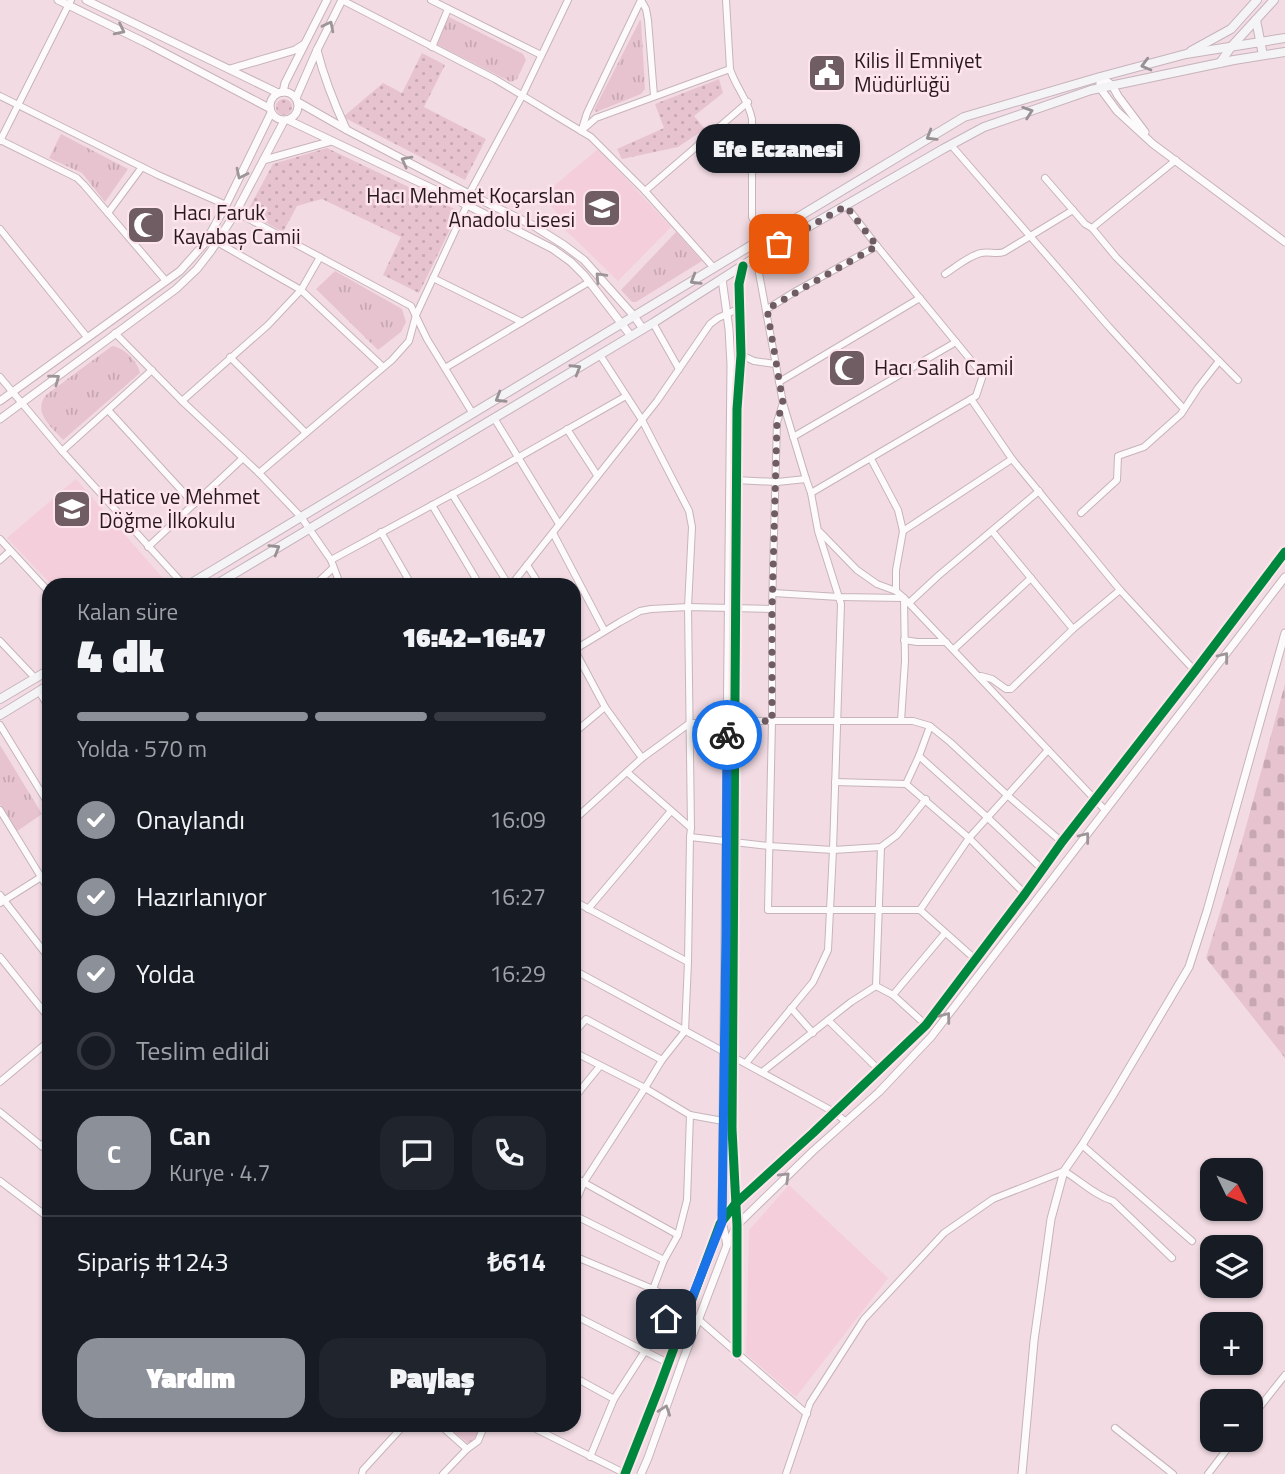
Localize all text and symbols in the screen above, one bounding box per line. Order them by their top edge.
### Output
one-way arrow [320,21,334,33]
one-way arrow [113,22,125,36]
place label: Kilis İl Emniyet Müdürlüğü [854,44,983,100]
public building icon: Kilis İl Emniyet Müdürlüğü [806,52,848,94]
one-way arrow [1140,57,1152,71]
one-way arrow [1021,106,1033,120]
callout: Efe Eczanesi [697,125,861,174]
one-way arrow [926,128,939,141]
text: Efe Eczanesi [713,131,843,166]
one-way arrow [400,155,413,169]
one-way arrow [235,167,249,179]
place label: Hacı Mehmet Koçarslan Anadolu Lisesi [366,179,575,235]
school or university icon: Hacı Mehmet Koçarslan Anadolu Lisesi [581,187,623,229]
place label: Hacı Faruk Kayabaş Camii [173,196,301,252]
mosque icon: Hacı Faruk Kayabaş Camii [125,204,167,246]
pin [749,214,809,274]
icon: bag [760,225,798,263]
one-way arrow [595,272,608,285]
one-way arrow [689,272,702,285]
mosque icon: Hacı Salih Camiİ [826,347,868,389]
place label: Hacı Salih Camiİ [874,351,1014,383]
one-way arrow [568,365,581,378]
one-way arrow [47,374,60,387]
one-way arrow [495,389,508,402]
place label: Hatice ve Mehmet Döğme İlkokulu [99,480,261,536]
school or university icon: Hatice ve Mehmet Döğme İlkokulu [51,488,93,530]
one-way arrow [268,545,281,558]
text: Kalan süre [77,594,178,629]
text: 16:42–16:47 [402,618,546,657]
text: 4 dk [77,620,164,690]
one-way arrow [1215,652,1228,664]
courier [692,700,762,770]
icon: bike [708,716,746,754]
text: Yolda · 570 m [77,731,207,766]
text: Onaylandı [136,800,245,839]
icon: check [77,801,115,839]
text: 16:09 [489,802,546,837]
one-way arrow [1076,832,1089,844]
text: Hazırlanıyor [136,877,267,916]
icon: check [77,878,115,916]
text: 16:27 [489,879,546,914]
text: Yolda [136,954,195,993]
icon: check [77,955,115,993]
text: 16:29 [489,956,546,991]
one-way arrow [938,1013,951,1025]
text: Teslim edildi [136,1031,270,1070]
text: Can [169,1116,211,1155]
button: chat [380,1116,454,1190]
button: phone [472,1116,546,1190]
text: C [107,1134,121,1173]
text: Kurye · 4.7 [169,1155,270,1190]
north arrow [1200,1158,1264,1222]
map controls [1200,1158,1263,1452]
one-way arrow [777,1173,790,1186]
button: layers [1200,1235,1263,1298]
text: Sipariş #1243 [77,1242,229,1281]
text: ₺614 [487,1242,546,1281]
pin [636,1289,696,1349]
icon: home [647,1300,685,1338]
button: + [1200,1312,1263,1375]
button: Yardım [77,1338,305,1418]
button: Paylaş [319,1338,546,1418]
button: − [1200,1389,1263,1452]
one-way arrow [657,1405,671,1417]

